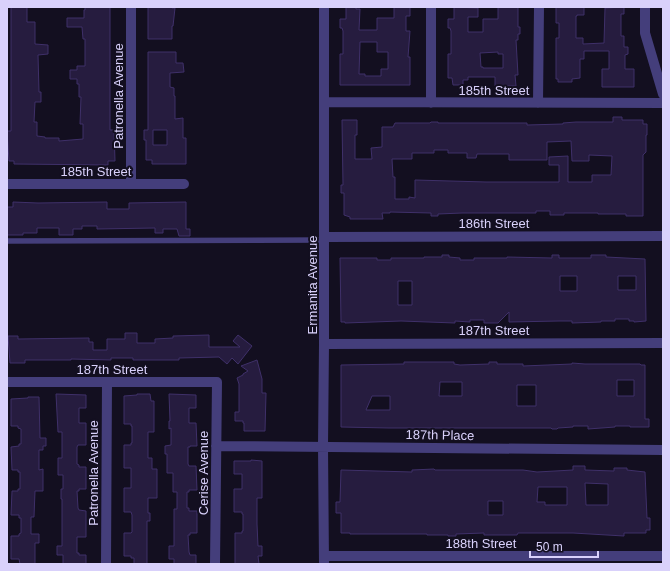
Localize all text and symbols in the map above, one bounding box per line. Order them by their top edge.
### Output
street label: Patronella Avenue [111,43,126,149]
street label: 185th Street [459,83,530,98]
street label: 185th Street [61,164,132,179]
street label: 186th Street [459,216,530,231]
street label: Ermanita Avenue [305,236,320,334]
street label: 187th Street [459,323,530,338]
street label: 187th Street [77,362,148,377]
street label: Patronella Avenue [86,420,101,526]
street label: 187th Place [406,427,474,443]
street label: Cerise Avenue [196,431,211,515]
scale bar [530,533,598,559]
street label: 188th Street [446,536,517,551]
text: 50 m [536,540,563,554]

